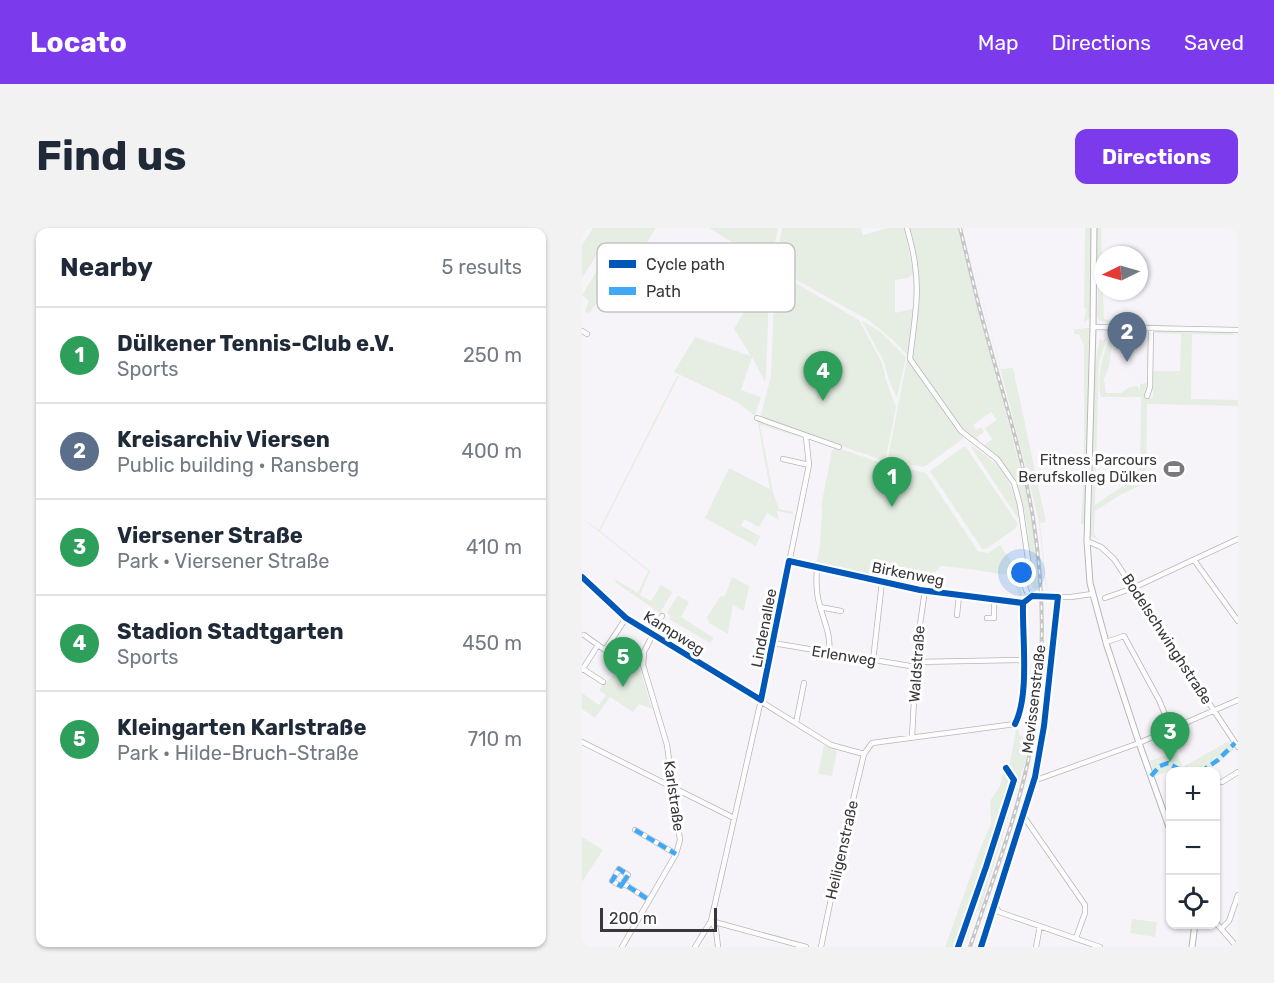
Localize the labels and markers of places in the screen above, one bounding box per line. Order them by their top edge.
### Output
pin: 2 [1108,312,1146,362]
pin: 4 [804,352,842,401]
place label: Fitness Parcours Berufskolleg Dülken [1018,451,1157,486]
sports icon: Fitness Parcours Berufskolleg Dülken [1162,457,1186,481]
pin: 1 [872,458,912,507]
pin: 5 [604,638,642,687]
pin: 3 [1150,712,1190,762]

